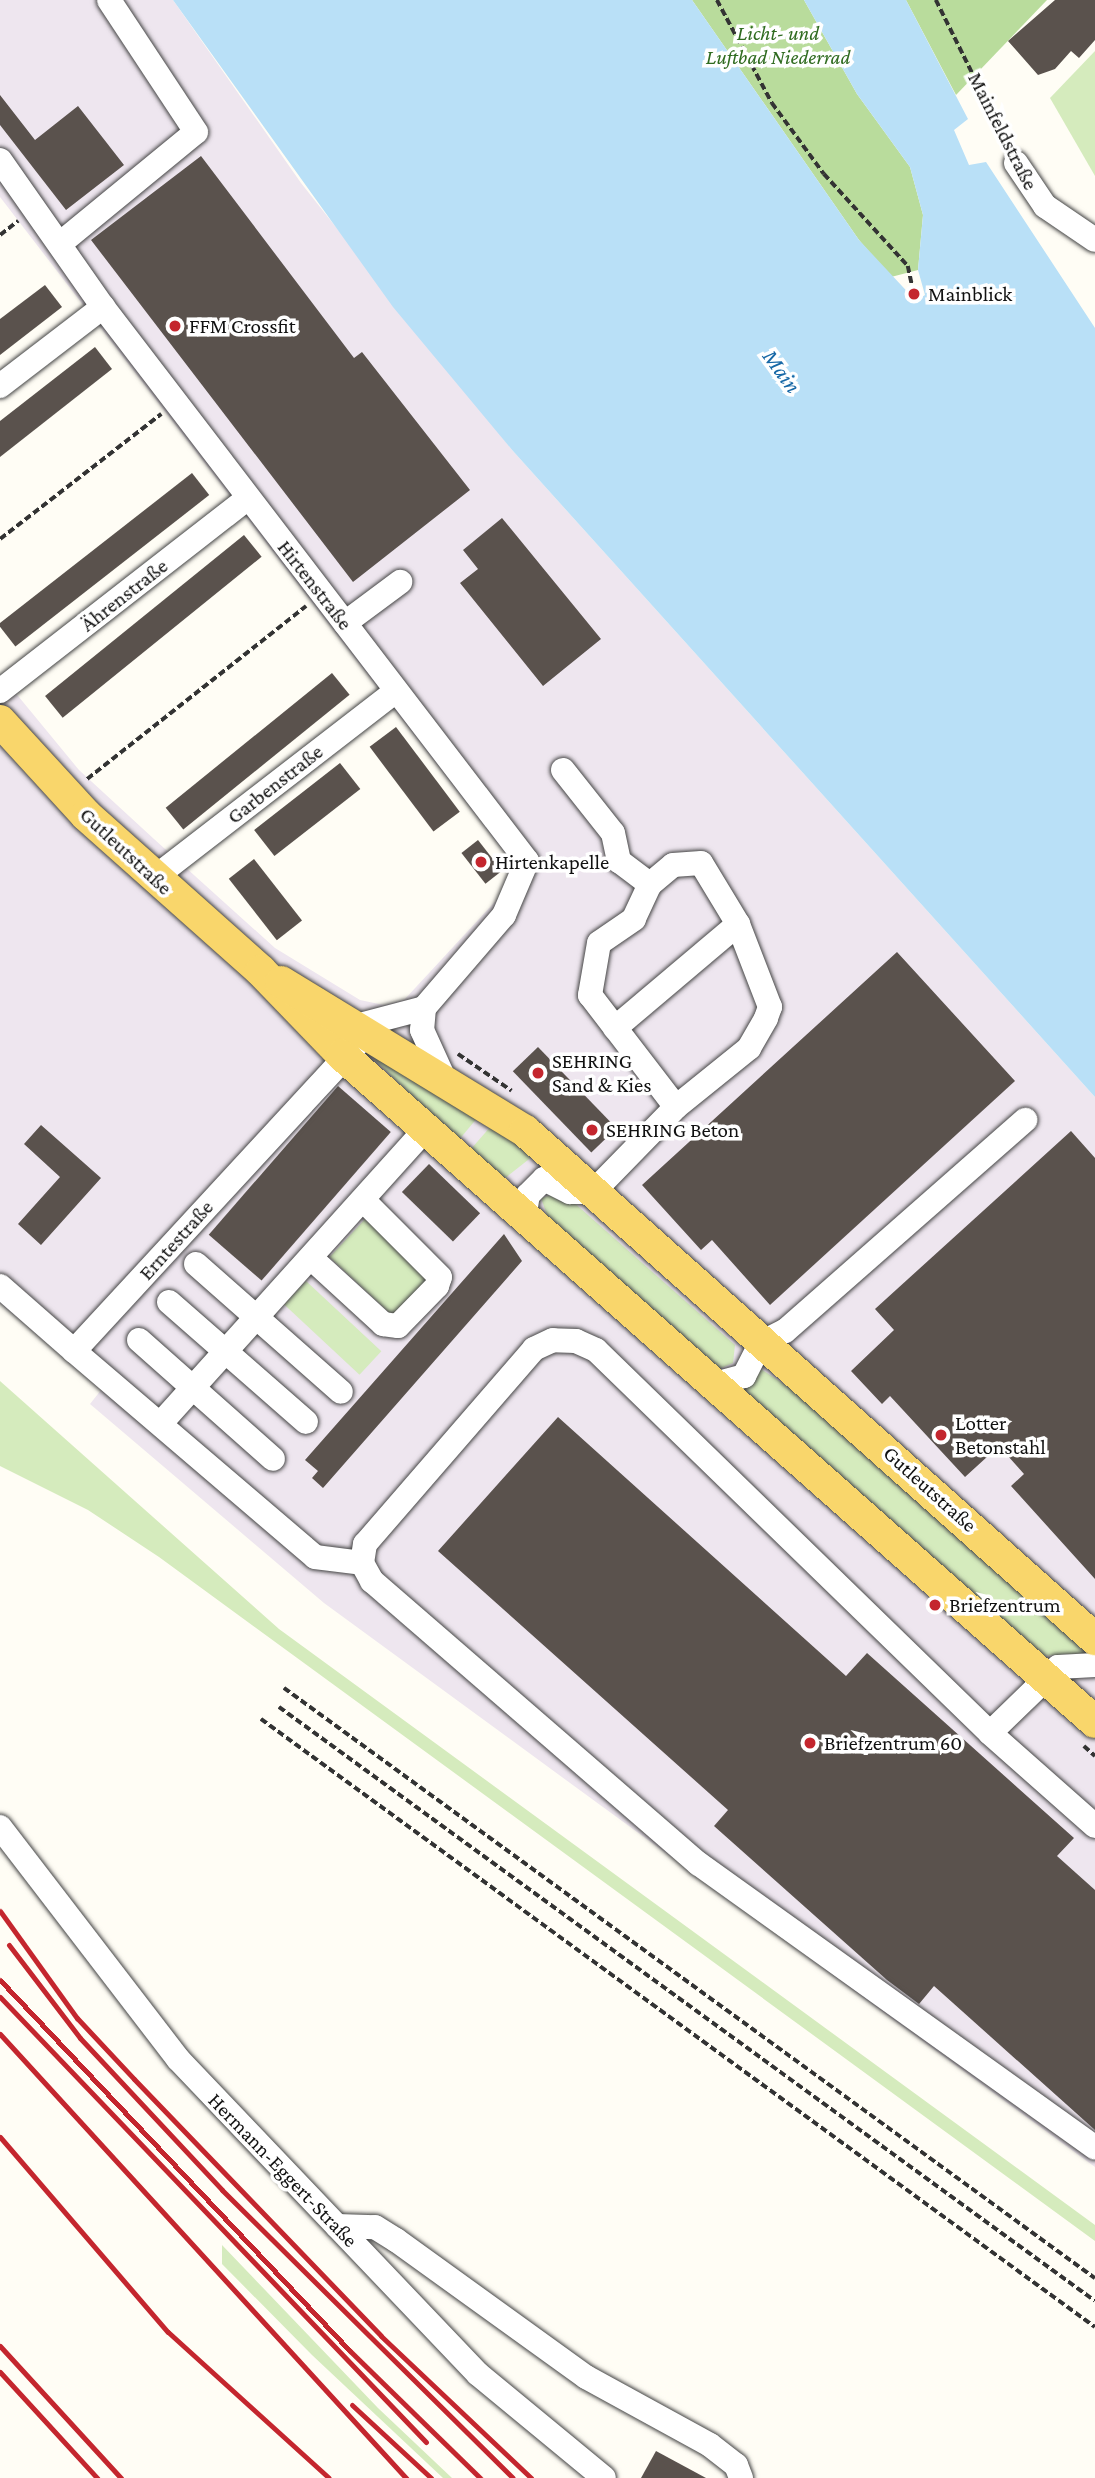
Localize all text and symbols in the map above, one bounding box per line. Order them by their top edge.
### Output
park label: Licht- und Luftbad Niederrad [706,20,850,70]
street label: Mainfeldstraße [963,68,1043,194]
place label: Mainblick [928,281,1012,307]
marker: Mainblick [906,286,922,302]
place label: FFM Crossfit [189,313,296,339]
marker: FFM Crossfit [167,318,183,334]
water label: Main [757,344,807,398]
street label: Hirtenstraße [272,535,358,635]
street label: Ährenstraße [75,553,173,637]
street label: Garbenstraße [222,739,328,829]
street label: Gutleutstraße [75,802,177,900]
place label: Hirtenkapelle [495,849,609,875]
marker: Hirtenkapelle [473,854,489,870]
place label: SEHRING Sand & Kies [552,1048,651,1098]
marker: SEHRING Sand & Kies [530,1065,546,1081]
place label: SEHRING Beton [606,1117,739,1143]
marker: SEHRING Beton [584,1122,600,1138]
street label: Erntestraße [133,1195,219,1285]
place label: Lotter Betonstahl [955,1410,1046,1460]
marker: Lotter Betonstahl [933,1427,949,1443]
street label: Gutleutstraße [878,1441,982,1537]
place label: Briefzentrum [949,1592,1061,1618]
marker: Briefzentrum [927,1597,943,1613]
place label: Briefzentrum 60 [824,1730,962,1756]
marker: Briefzentrum 60 [802,1735,818,1751]
street label: Hermann-Eggert-Straße [203,2088,363,2252]

